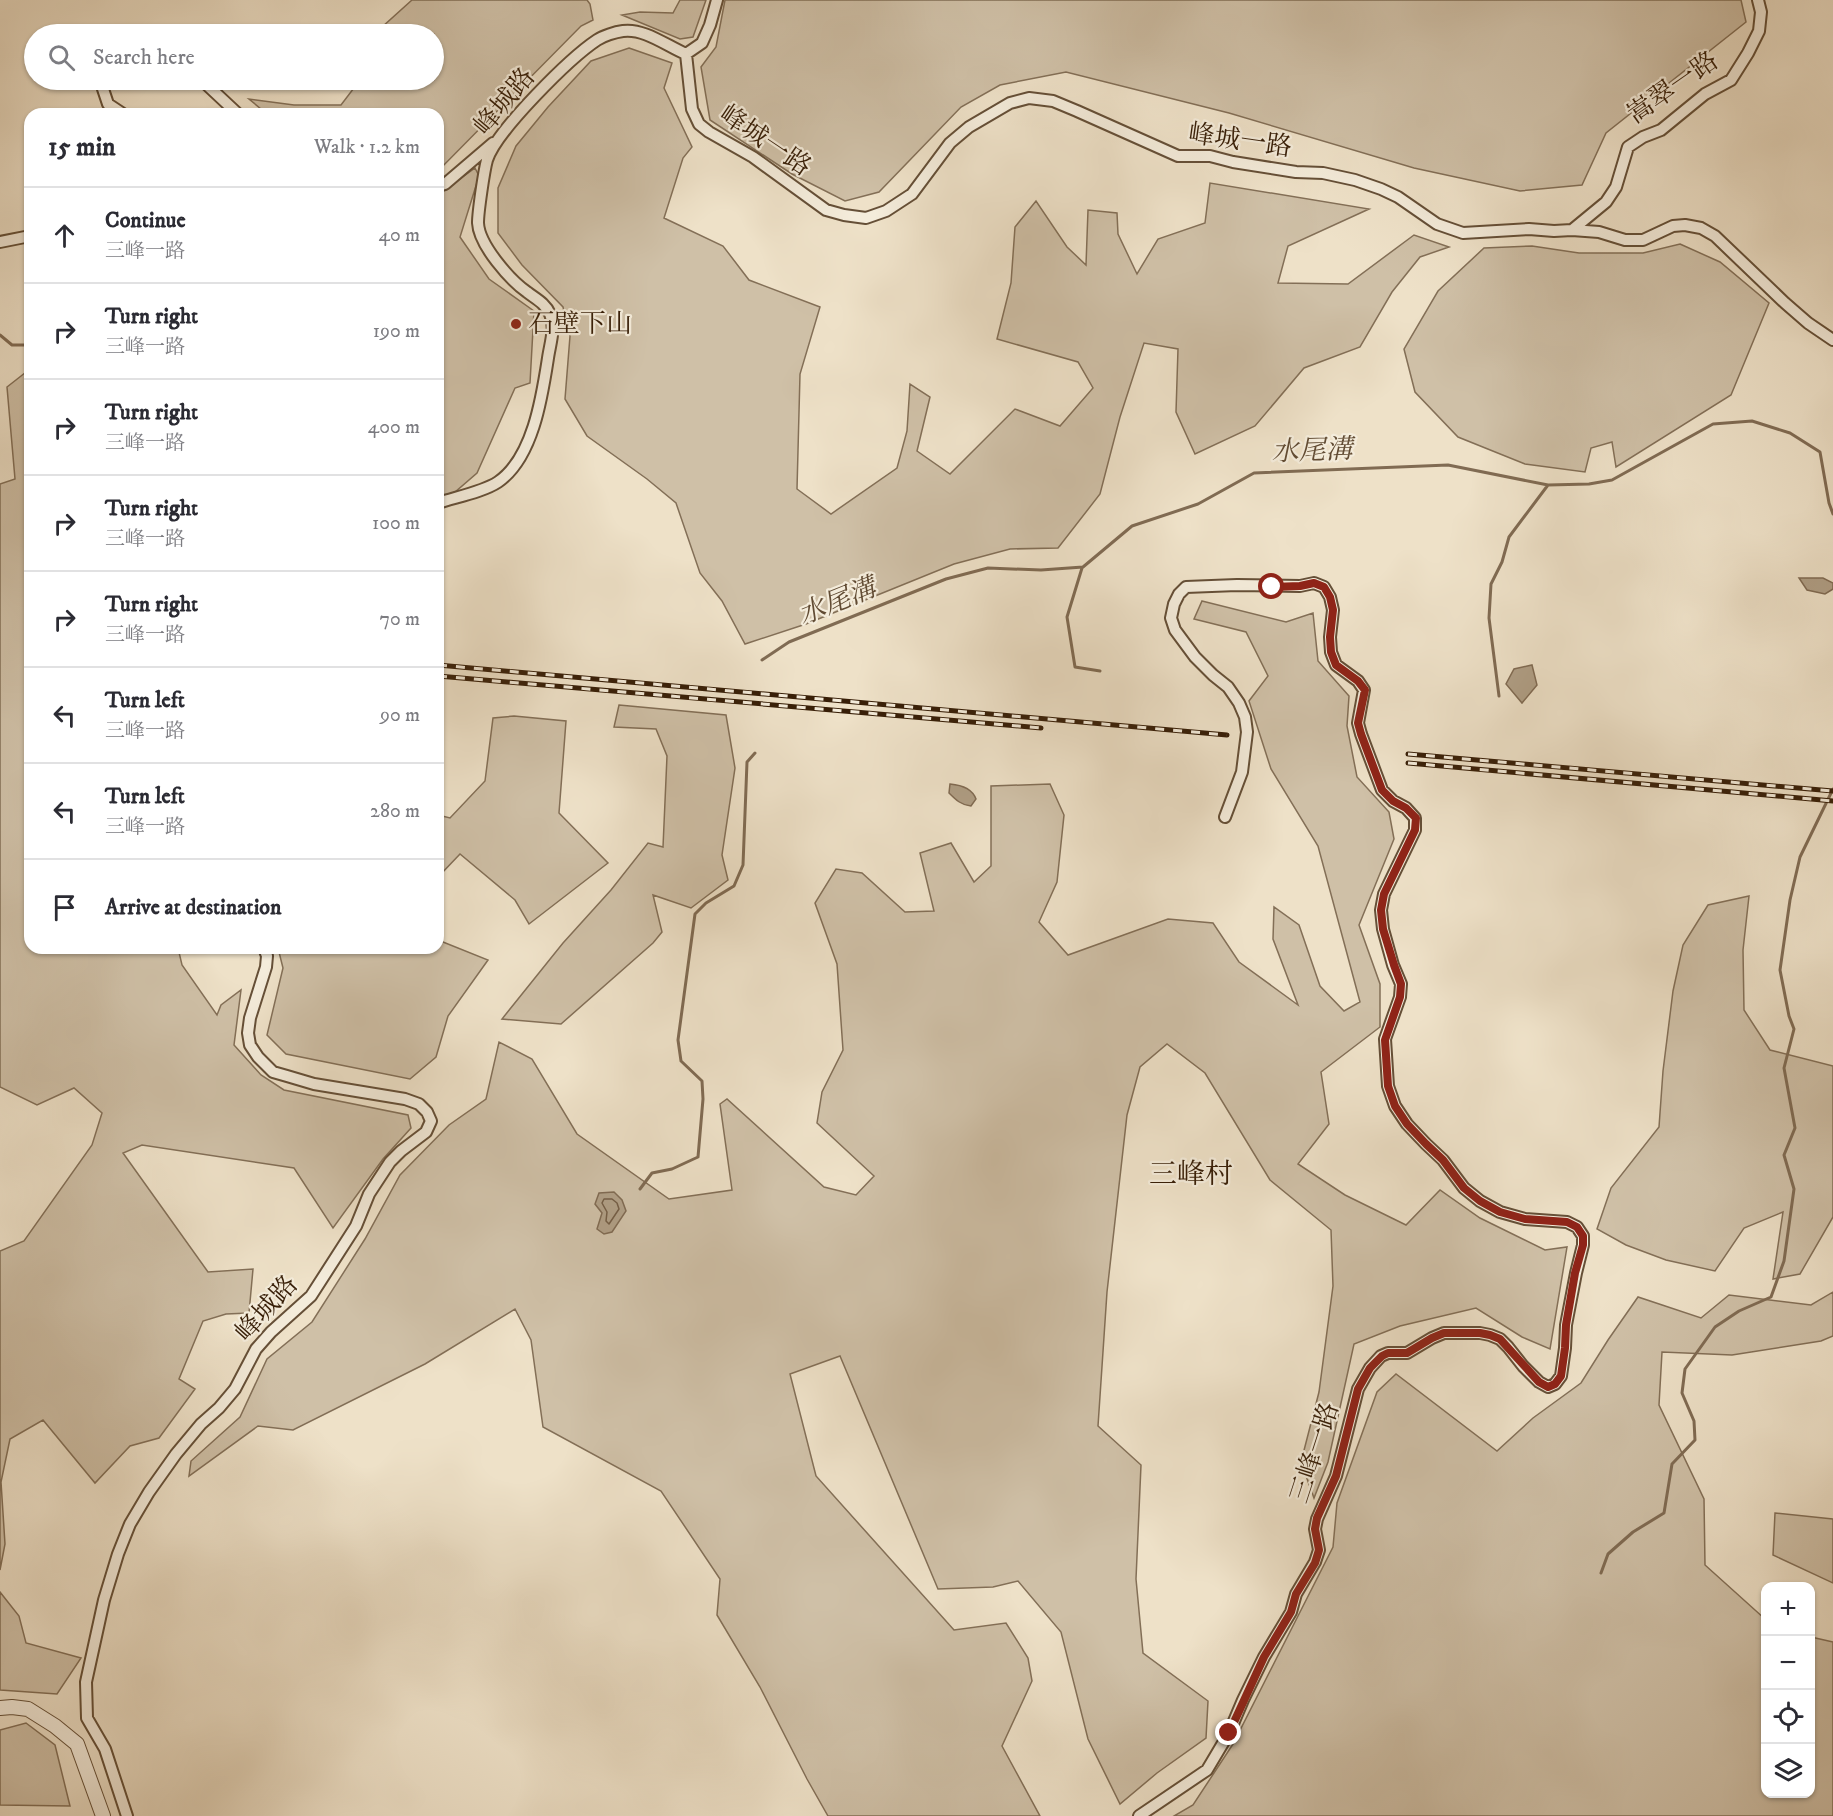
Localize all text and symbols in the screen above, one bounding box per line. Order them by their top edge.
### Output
search box [24,24,444,90]
icon: search [45,41,78,74]
text: Search here [93,44,195,71]
street label: 嵩翠一路 [1621,45,1725,131]
street label: 峰城路 [467,62,543,142]
street label: 峰城一路 [713,98,817,184]
street label: 峰城一路 [1186,117,1294,165]
text: 15 min [48,131,116,164]
text: Walk · 1.2 km [314,135,420,160]
text: Continue [105,207,186,234]
icon: ahead [48,219,81,252]
text: 40 m [378,223,420,248]
text: 三峰一路 [105,239,185,264]
text: Turn right [105,303,198,330]
place label: 石壁下山 [528,308,632,341]
icon: right [48,315,81,348]
marker: 石壁下山 [509,317,523,331]
text: 190 m [373,319,420,344]
text: 三峰一路 [105,335,185,360]
text: Turn right [105,399,198,426]
icon: right [48,411,81,444]
text: 400 m [368,415,420,440]
text: 三峰一路 [105,431,185,456]
water label: 水尾溝 [1271,432,1357,469]
text: Turn right [105,495,198,522]
icon: right [48,507,81,540]
text: 100 m [372,511,420,536]
text: 三峰一路 [105,527,185,552]
water label: 水尾溝 [793,570,885,633]
route start [1258,573,1284,599]
text: Turn right [105,591,198,618]
icon: right [48,603,81,636]
text: 70 m [379,607,420,632]
text: 三峰一路 [105,623,185,648]
text: Turn left [105,687,185,714]
icon: left [48,699,81,732]
text: 90 m [380,703,420,728]
text: 三峰一路 [105,719,185,744]
text: Turn left [105,783,185,810]
icon: left [48,795,81,828]
text: 280 m [370,799,420,824]
text: 三峰一路 [105,815,185,840]
icon: arrive [48,891,81,924]
text: Arrive at destination [105,894,282,921]
district label: 三峰村 [1149,1157,1233,1192]
street label: 峰城路 [229,1269,305,1349]
street label: 三峰一路 [1283,1398,1347,1508]
map controls [1761,1582,1815,1798]
button: + [1761,1582,1815,1636]
button: − [1761,1636,1815,1690]
button: locate [1761,1690,1815,1744]
route end [1215,1719,1241,1745]
button: layers [1761,1744,1815,1798]

